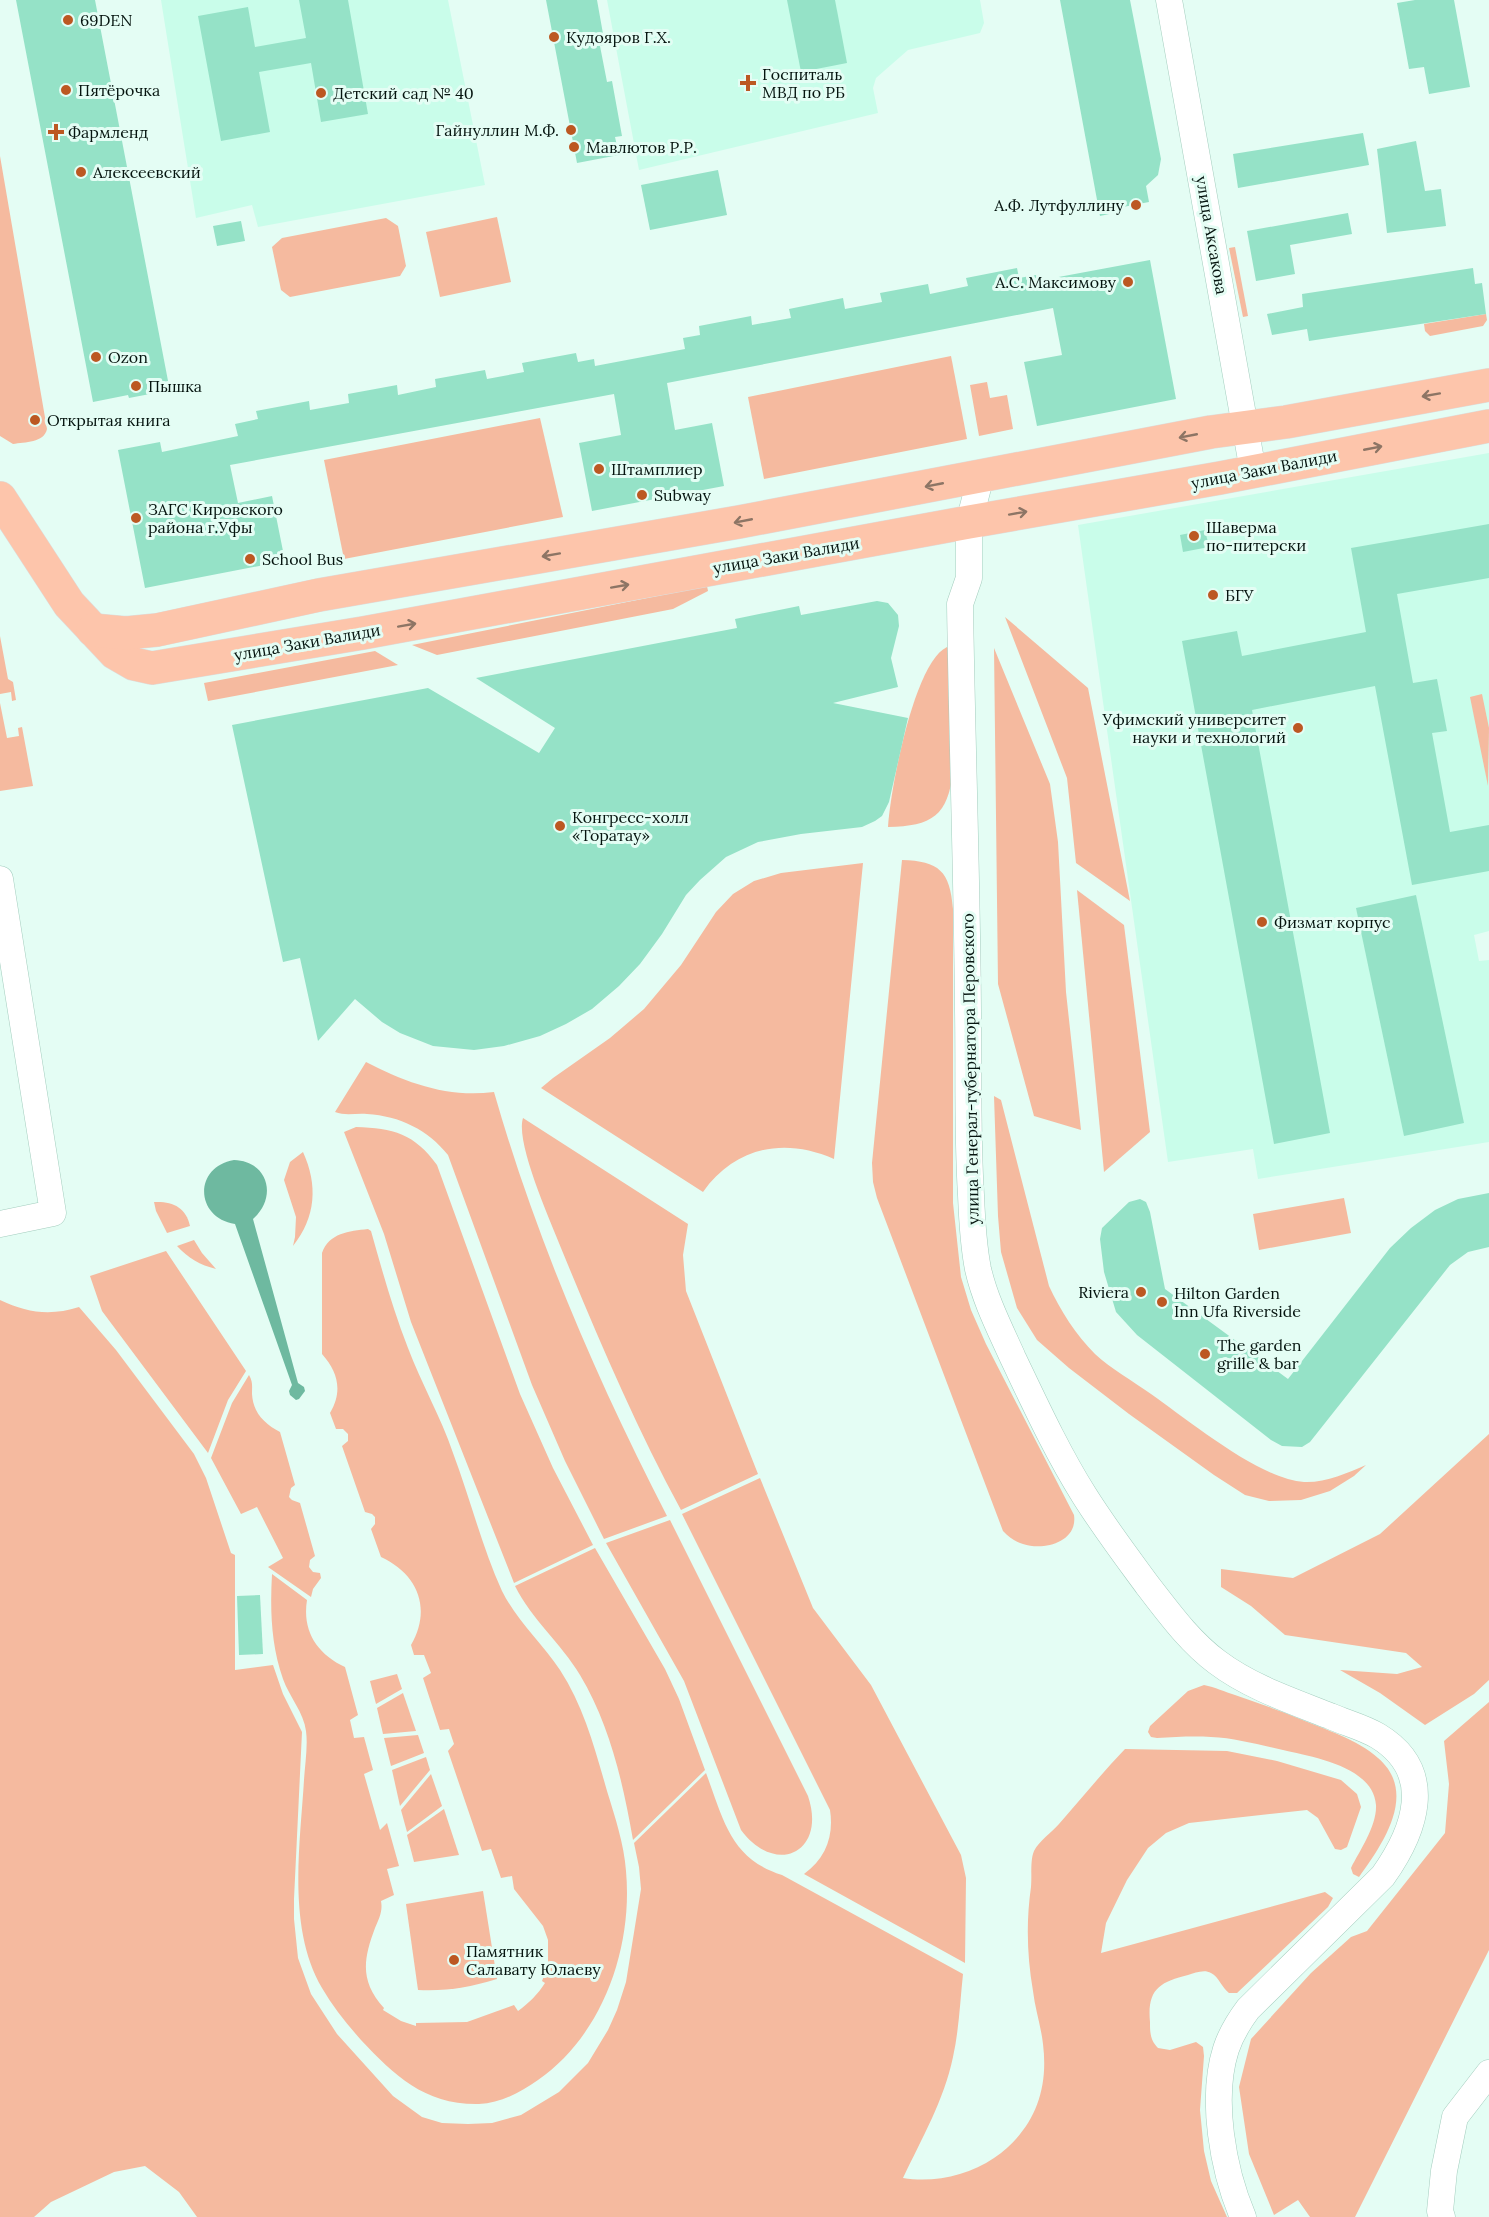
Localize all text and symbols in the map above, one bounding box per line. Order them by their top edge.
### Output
place label: 69DEN [80,10,132,30]
marker: 69DEN [61,13,75,27]
place label: Кудояров Г.Х. [566,27,671,47]
marker: Кудояров Г.Х. [547,30,561,44]
place label: Госпиталь МВД по РБ [762,64,845,102]
marker: Госпиталь МВД по РБ [739,74,757,92]
place label: Пятёрочка [78,80,160,100]
marker: Пятёрочка [59,83,73,97]
place label: Детский сад № 40 [333,83,474,103]
marker: Детский сад № 40 [314,86,328,100]
place label: Гайнуллин М.Ф. [436,120,559,140]
place label: Фармленд [68,122,149,142]
marker: Гайнуллин М.Ф. [564,123,578,137]
marker: Фармленд [49,125,63,139]
place label: Мавлютов Р.Р. [586,137,697,157]
marker: Мавлютов Р.Р. [567,140,581,154]
place label: Алексеевский [92,162,201,182]
marker: Алексеевский [74,165,88,179]
street label: улица Аксакова [1192,174,1232,296]
place label: А.Ф. Лутфуллину [993,195,1125,215]
marker: А.Ф. Лутфуллину [1129,198,1143,212]
place label: А.С. Максимову [994,272,1117,292]
marker: А.С. Максимову [1121,275,1135,289]
place label: Ozon [108,347,148,367]
marker: Ozon [89,350,103,364]
place label: Пышка [148,376,202,396]
marker: Пышка [129,379,143,393]
one-way arrow [1422,390,1442,401]
place label: Открытая книга [47,410,171,430]
marker: Открытая книга [28,413,42,427]
one-way arrow [1179,431,1198,442]
one-way arrow [1362,442,1382,453]
street label: улица Заки Валиди [1189,445,1339,493]
place label: Штамплиер [611,459,703,479]
marker: Штамплиер [592,462,606,476]
one-way arrow [925,480,945,491]
place label: Subway [654,485,712,505]
marker: Subway [635,488,649,502]
place label: ЗАГС Кировского района г.Уфы [148,499,283,537]
one-way arrow [1008,507,1027,518]
marker: ЗАГС Кировского района г.Уфы [129,511,143,525]
one-way arrow [734,516,753,527]
place label: Шаверма по-питерски [1206,517,1306,555]
marker: Шаверма по-питерски [1187,529,1201,543]
street label: улица Заки Валиди [711,532,861,578]
place label: School Bus [262,549,343,569]
one-way arrow [542,550,561,561]
marker: School Bus [243,552,257,566]
one-way arrow [609,580,629,591]
place label: БГУ [1225,585,1254,605]
marker: БГУ [1206,588,1220,602]
street label: улица Заки Валиди [232,619,382,665]
one-way arrow [397,619,416,630]
place label: Уфимский университет науки и технологий [1102,709,1286,747]
marker: Уфимский университет науки и технологий [1291,721,1305,735]
place label: Конгресс-холл «Торатау» [572,807,689,845]
marker: Конгресс-холл «Торатау» [553,819,567,833]
place label: Физмат корпус [1274,912,1391,932]
street label: улица Генерал-губернатора Перовского [957,913,983,1225]
marker: Физмат корпус [1255,915,1269,929]
place label: Riviera [1078,1282,1129,1302]
place label: Hilton Garden Inn Ufa Riverside [1174,1283,1301,1321]
marker: Riviera [1134,1285,1148,1299]
marker: Hilton Garden Inn Ufa Riverside [1155,1295,1169,1309]
place label: The garden grille & bar [1217,1335,1302,1373]
marker: The garden grille & bar [1198,1347,1212,1361]
place label: Памятник Салавату Юлаеву [466,1941,601,1979]
marker: Памятник Салавату Юлаеву [447,1953,461,1967]

